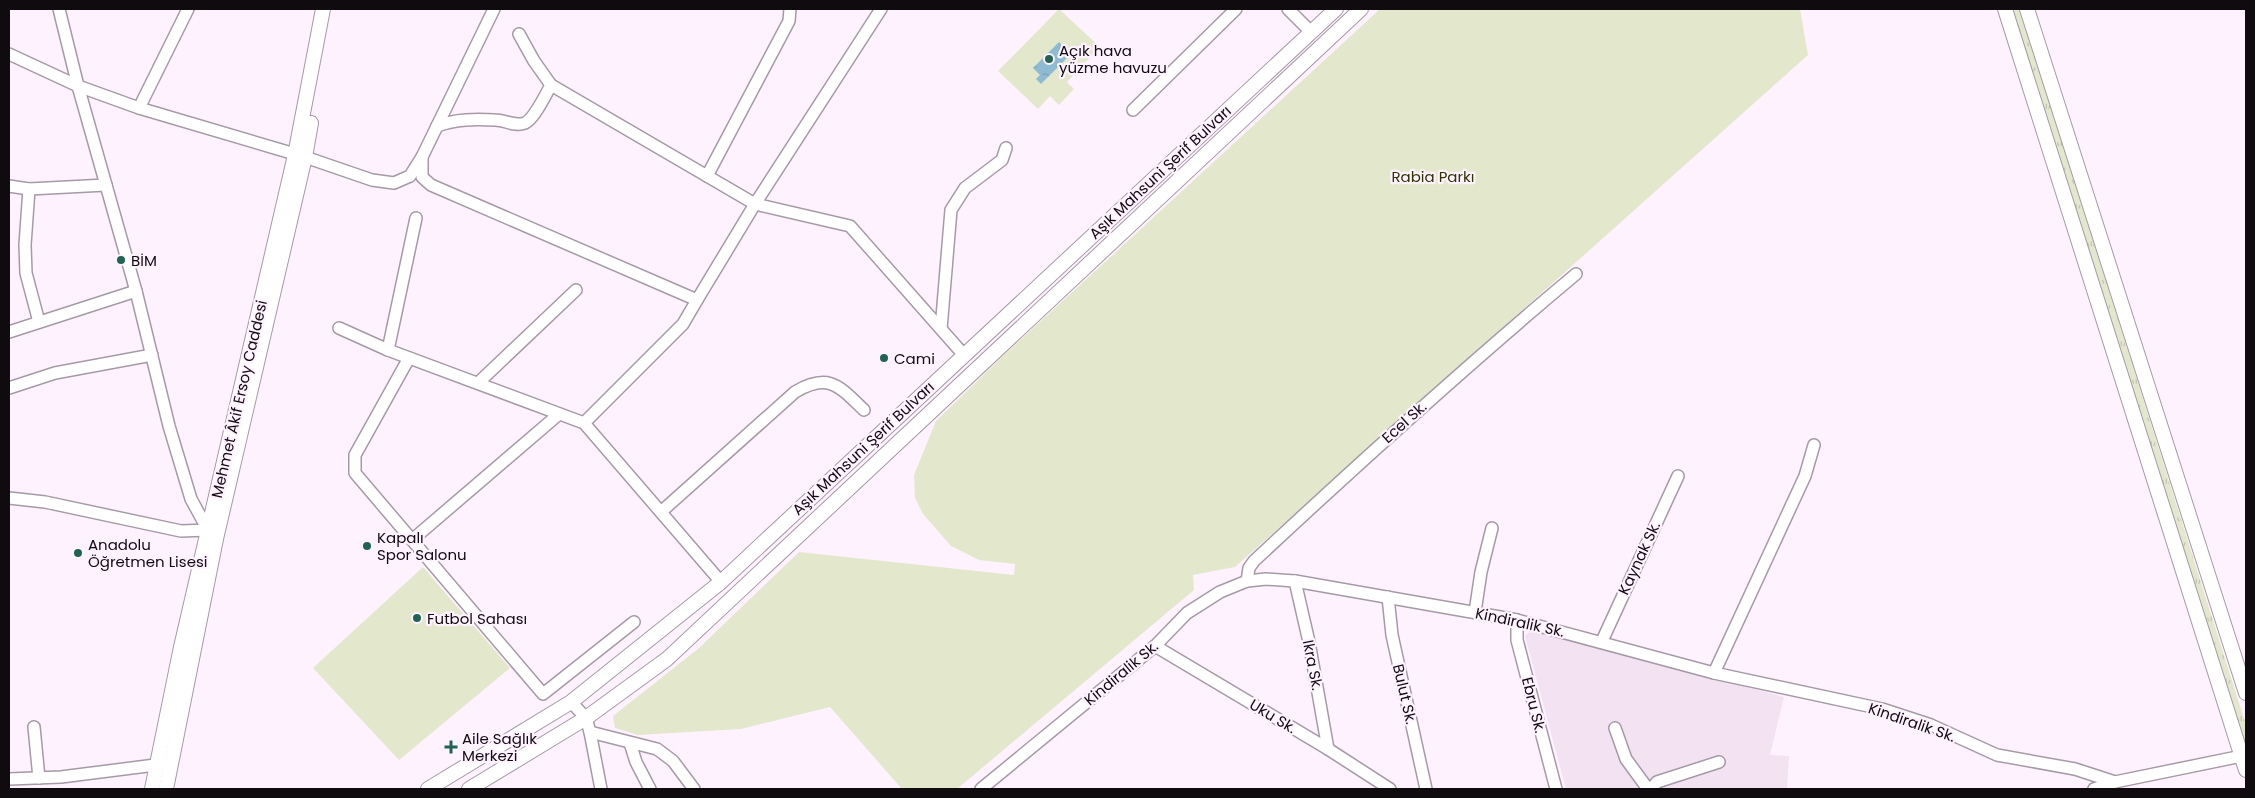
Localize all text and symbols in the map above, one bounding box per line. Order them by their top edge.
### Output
place label: Açık hava yüzme havuzu [1059,40,1167,78]
marker: Açık hava yüzme havuzu [1043,53,1055,65]
street label: Aşık Mahsuni Şerif Bulvarı [1084,100,1236,244]
park label: Rabia Parkı [1391,166,1475,187]
place label: BİM [131,250,157,271]
marker: BİM [115,254,127,266]
street label: Mehmet Âkif Ersoy Caddesi [206,298,272,500]
place label: Cami [894,348,935,369]
marker: Cami [878,352,890,364]
street label: Aşık Mahsuni Şerif Bulvarı [787,376,939,520]
street label: Ecel Sk. [1377,396,1431,448]
street label: Kaynak Sk. [1613,518,1665,598]
place label: Kapalı Spor Salonu [377,527,467,565]
place label: Anadolu Öğretmen Lisesi [88,534,207,572]
marker: Kapalı Spor Salonu [361,540,373,552]
marker: Anadolu Öğretmen Lisesi [72,547,84,559]
street label: Kindiralik Sk. [1473,602,1567,642]
place label: Futbol Sahası [427,608,527,629]
marker: Futbol Sahası [411,612,423,624]
street label: Kindiralik Sk. [1080,636,1162,710]
street label: Ikra Sk. [1298,638,1328,692]
street label: Bulut Sk. [1388,662,1422,726]
street label: Ebru Sk. [1517,675,1551,735]
street label: Uku Sk. [1246,694,1300,738]
street label: Kindiralik Sk. [1866,697,1958,747]
place label: Aile Sağlık Merkezi [462,728,537,766]
marker: Aile Sağlık Merkezi [444,740,458,754]

